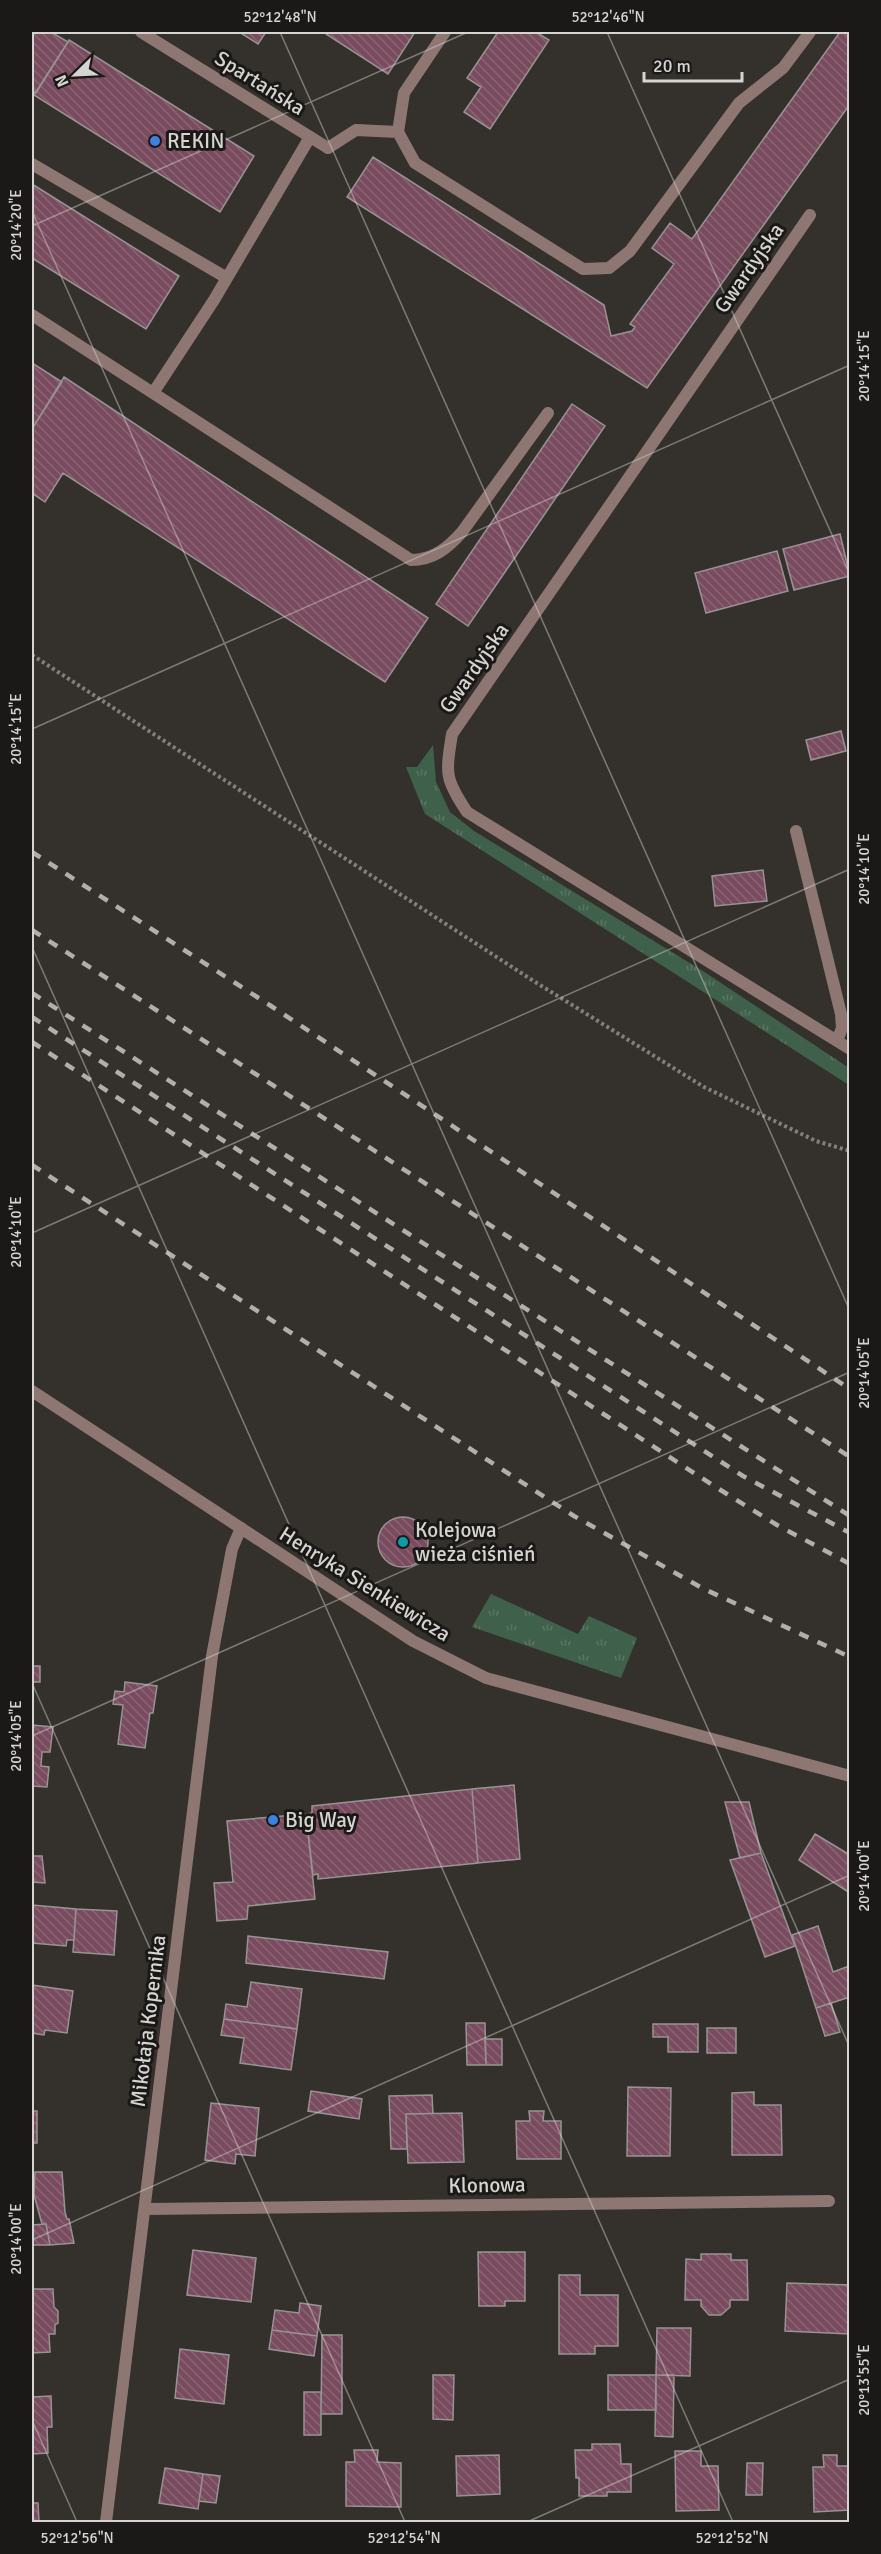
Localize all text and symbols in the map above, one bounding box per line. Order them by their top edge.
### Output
text: 52°12'48"N [243,8,317,26]
text: 52°12'46"N [571,8,645,26]
north arrow [45,45,105,105]
street label: Spartańska [210,45,310,121]
scale bar [644,45,742,83]
text: 20 m [653,55,691,77]
text: N [51,72,74,90]
place label: REKIN [167,128,224,154]
marker: REKIN [148,134,162,148]
text: 20°14'20"E [7,189,25,261]
street label: Gwardyjska [709,218,789,318]
text: 20°14'15"E [855,330,873,402]
street label: Gwardyjska [434,618,514,718]
text: 20°14'15"E [7,693,25,765]
text: 20°14'10"E [855,833,873,905]
text: 20°14'10"E [7,1196,25,1268]
text: 20°14'05"E [855,1337,873,1409]
place label: Kolejowa wieża ciśnień [415,1517,535,1567]
street label: Henryka Sienkiewicza [275,1521,455,1647]
marker: Kolejowa wieża ciśnień [396,1535,410,1549]
text: 20°14'05"E [7,1700,25,1772]
place label: Big Way [285,1807,357,1833]
marker: Big Way [266,1813,280,1827]
text: 20°14'00"E [855,1840,873,1912]
street label: Mikołaja Kopernika [125,1933,171,2109]
street label: Klonowa [448,2171,526,2199]
text: 20°14'00"E [7,2203,25,2275]
text: 20°13'55"E [855,2344,873,2416]
text: 52°12'56"N [40,2529,114,2547]
text: 52°12'54"N [367,2529,441,2547]
text: 52°12'52"N [695,2529,769,2547]

